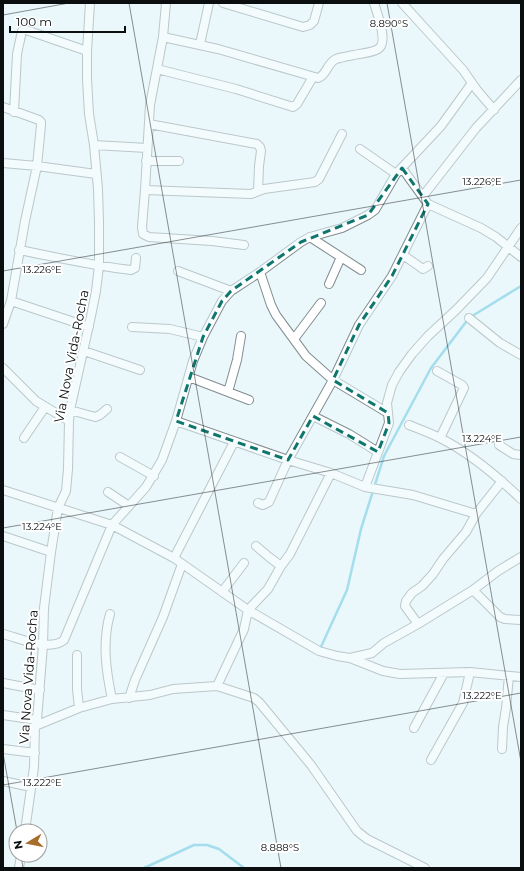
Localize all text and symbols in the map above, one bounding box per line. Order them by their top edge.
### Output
scale bar [10,8,125,34]
text: 100 m [16,14,52,29]
text: 8.890°S [370,17,408,30]
text: 13.226°E [462,175,502,188]
text: 13.226°E [22,263,62,276]
street label: Via Nova Vida-Rocha [50,288,92,424]
text: 13.224°E [462,432,502,445]
text: 13.224°E [22,520,62,533]
street label: Via Nova Vida-Rocha [15,609,41,745]
text: 13.222°E [462,689,502,702]
text: 13.222°E [22,776,62,789]
north arrow [8,823,48,863]
text: N [10,839,26,850]
text: 8.888°S [261,841,299,854]

